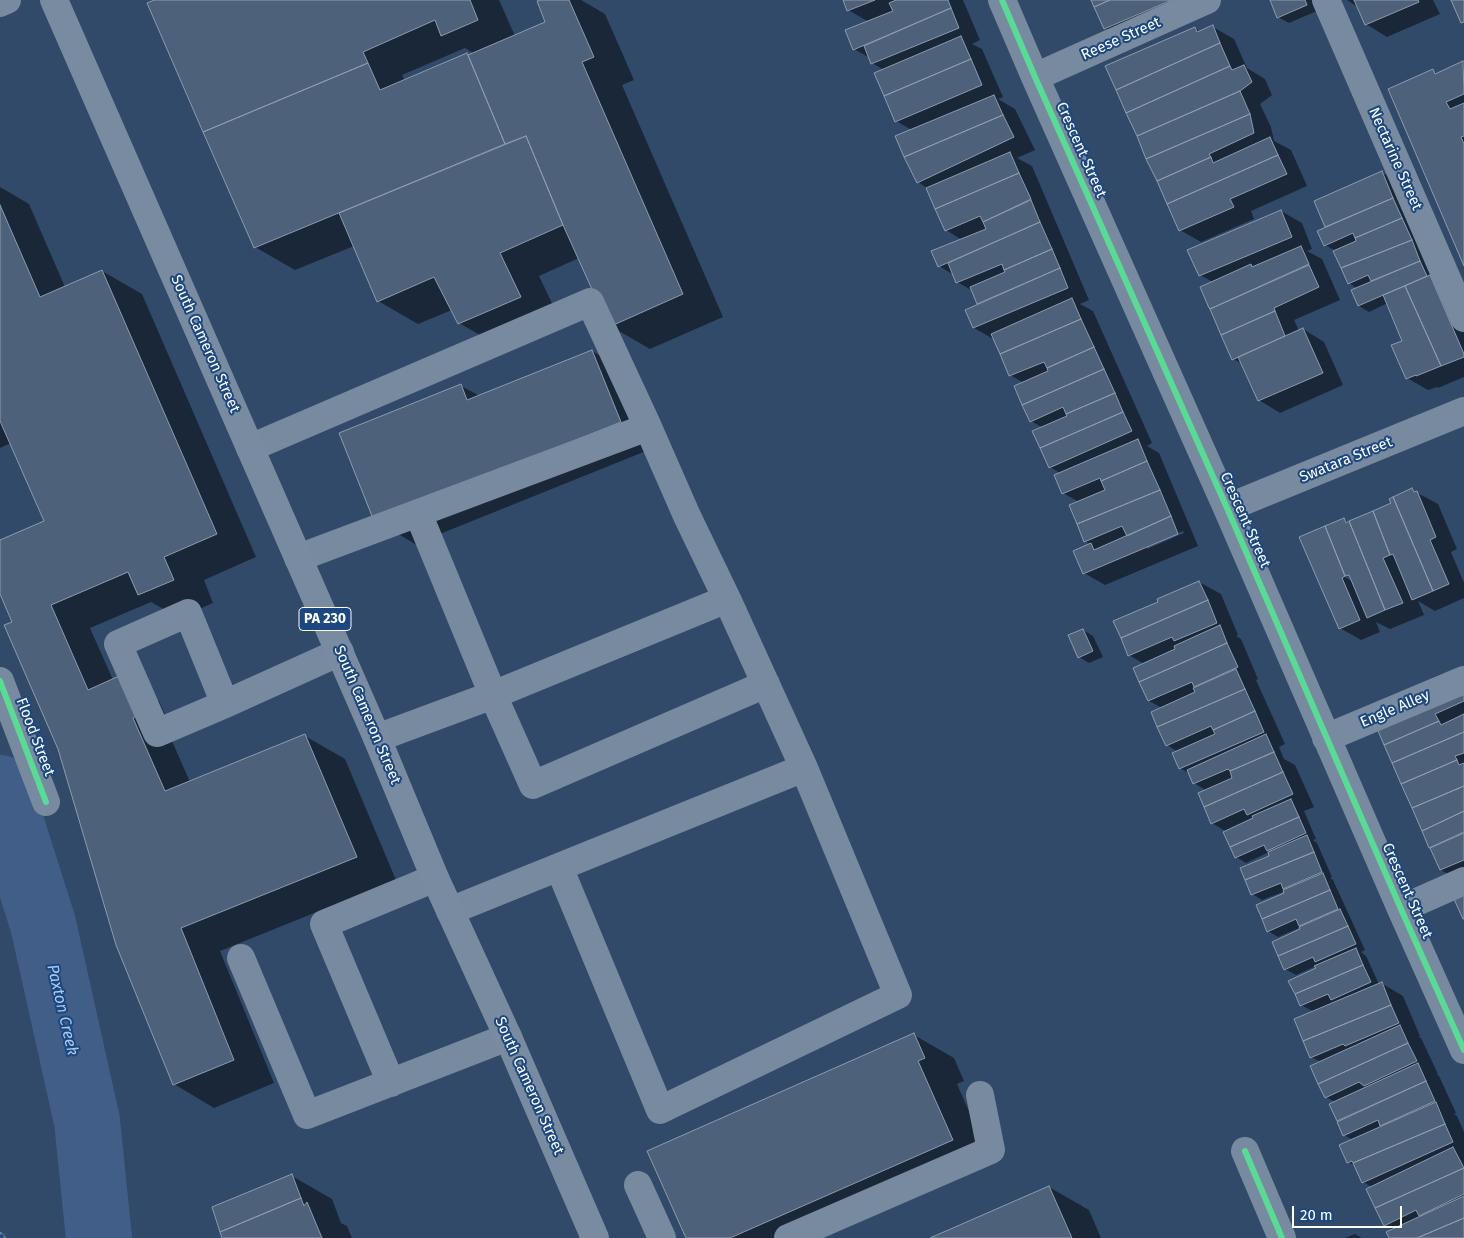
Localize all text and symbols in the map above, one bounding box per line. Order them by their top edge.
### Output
street label: Reese Street [1078,13,1164,65]
street label: Crescent Street [1052,99,1110,201]
street label: Nectarine Street [1364,105,1426,213]
street label: South Cameron Street [167,272,243,416]
street label: Swatara Street [1297,433,1395,487]
street label: Crescent Street [1216,469,1274,571]
road number: PA 230 [299,608,351,630]
street label: South Cameron Street [330,643,404,787]
street label: Engle Alley [1358,686,1432,732]
street label: Flood Street [12,695,58,779]
street label: Crescent Street [1378,840,1436,942]
water label: Paxton Creek [42,963,82,1057]
street label: South Cameron Street [491,1014,567,1158]
scale bar [1294,1196,1404,1228]
text: 20 m [1300,1206,1333,1224]

